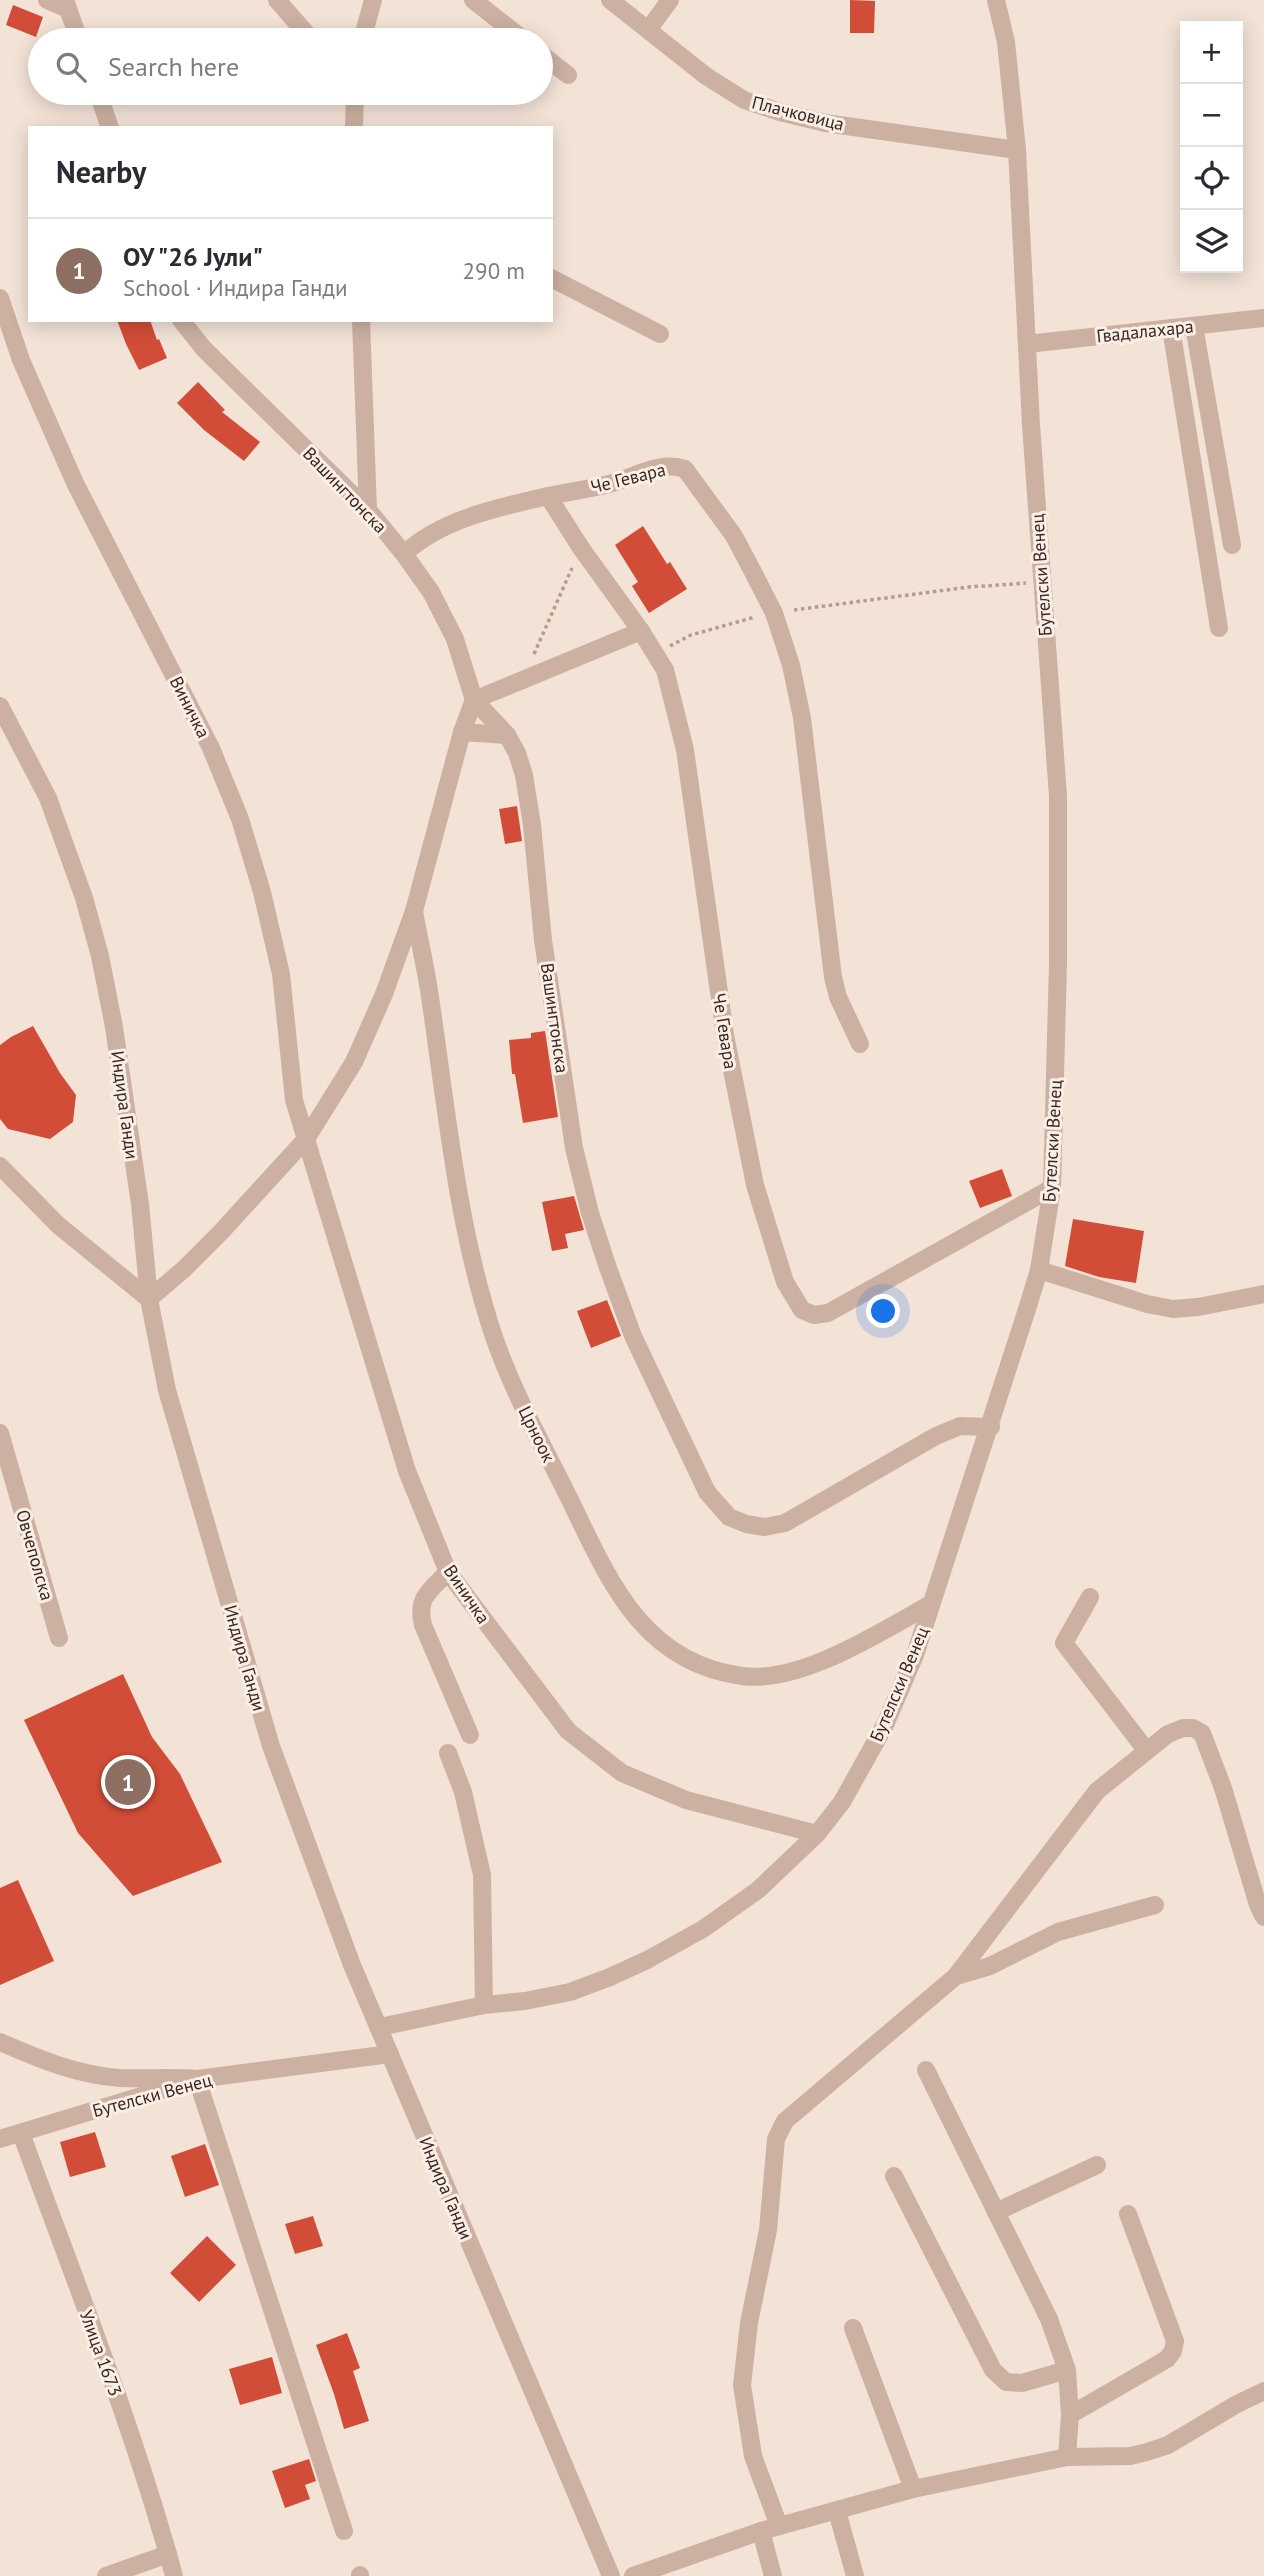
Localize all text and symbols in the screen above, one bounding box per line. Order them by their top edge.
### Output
map controls [1180,21,1243,273]
button: + [1180,21,1243,84]
search box [28,28,553,105]
icon: search [52,48,90,86]
text: Search here [108,50,239,83]
button: − [1180,84,1243,147]
street label: Плачковица [749,90,847,136]
button: locate [1180,147,1243,210]
text: Nearby [56,152,146,191]
button: layers [1180,210,1243,273]
text: ОУ "26 Јули" [123,240,263,273]
text: 1 [72,256,86,285]
text: 290 m [463,256,525,285]
text: School · Индира Ганди [123,273,348,302]
street label: Гвадалахара [1095,314,1195,348]
street label: Вашингтонска [298,442,392,538]
street label: Че Гевара [588,458,668,498]
street label: Бутелски Венец [1025,513,1057,637]
street label: Виничка [165,672,215,742]
street label: Вашингтонска [536,961,574,1075]
street label: Че Гевара [708,991,742,1071]
street label: Индира Ганди [106,1049,144,1161]
street label: Бутелски Венец [1037,1079,1067,1203]
your location [866,1294,900,1328]
street label: Црноок [514,1402,561,1466]
street label: Овчеполска [11,1507,59,1603]
street label: Виничка [439,1560,495,1628]
street label: Индира Ганди [219,1602,271,1714]
street label: Бутелски Венец [864,1623,934,1745]
pin: 1 [105,1756,151,1808]
street label: Бутелски Венец [90,2068,214,2122]
street label: Индира Ганди [414,2133,478,2243]
street label: Улица 1673 [75,2307,127,2399]

